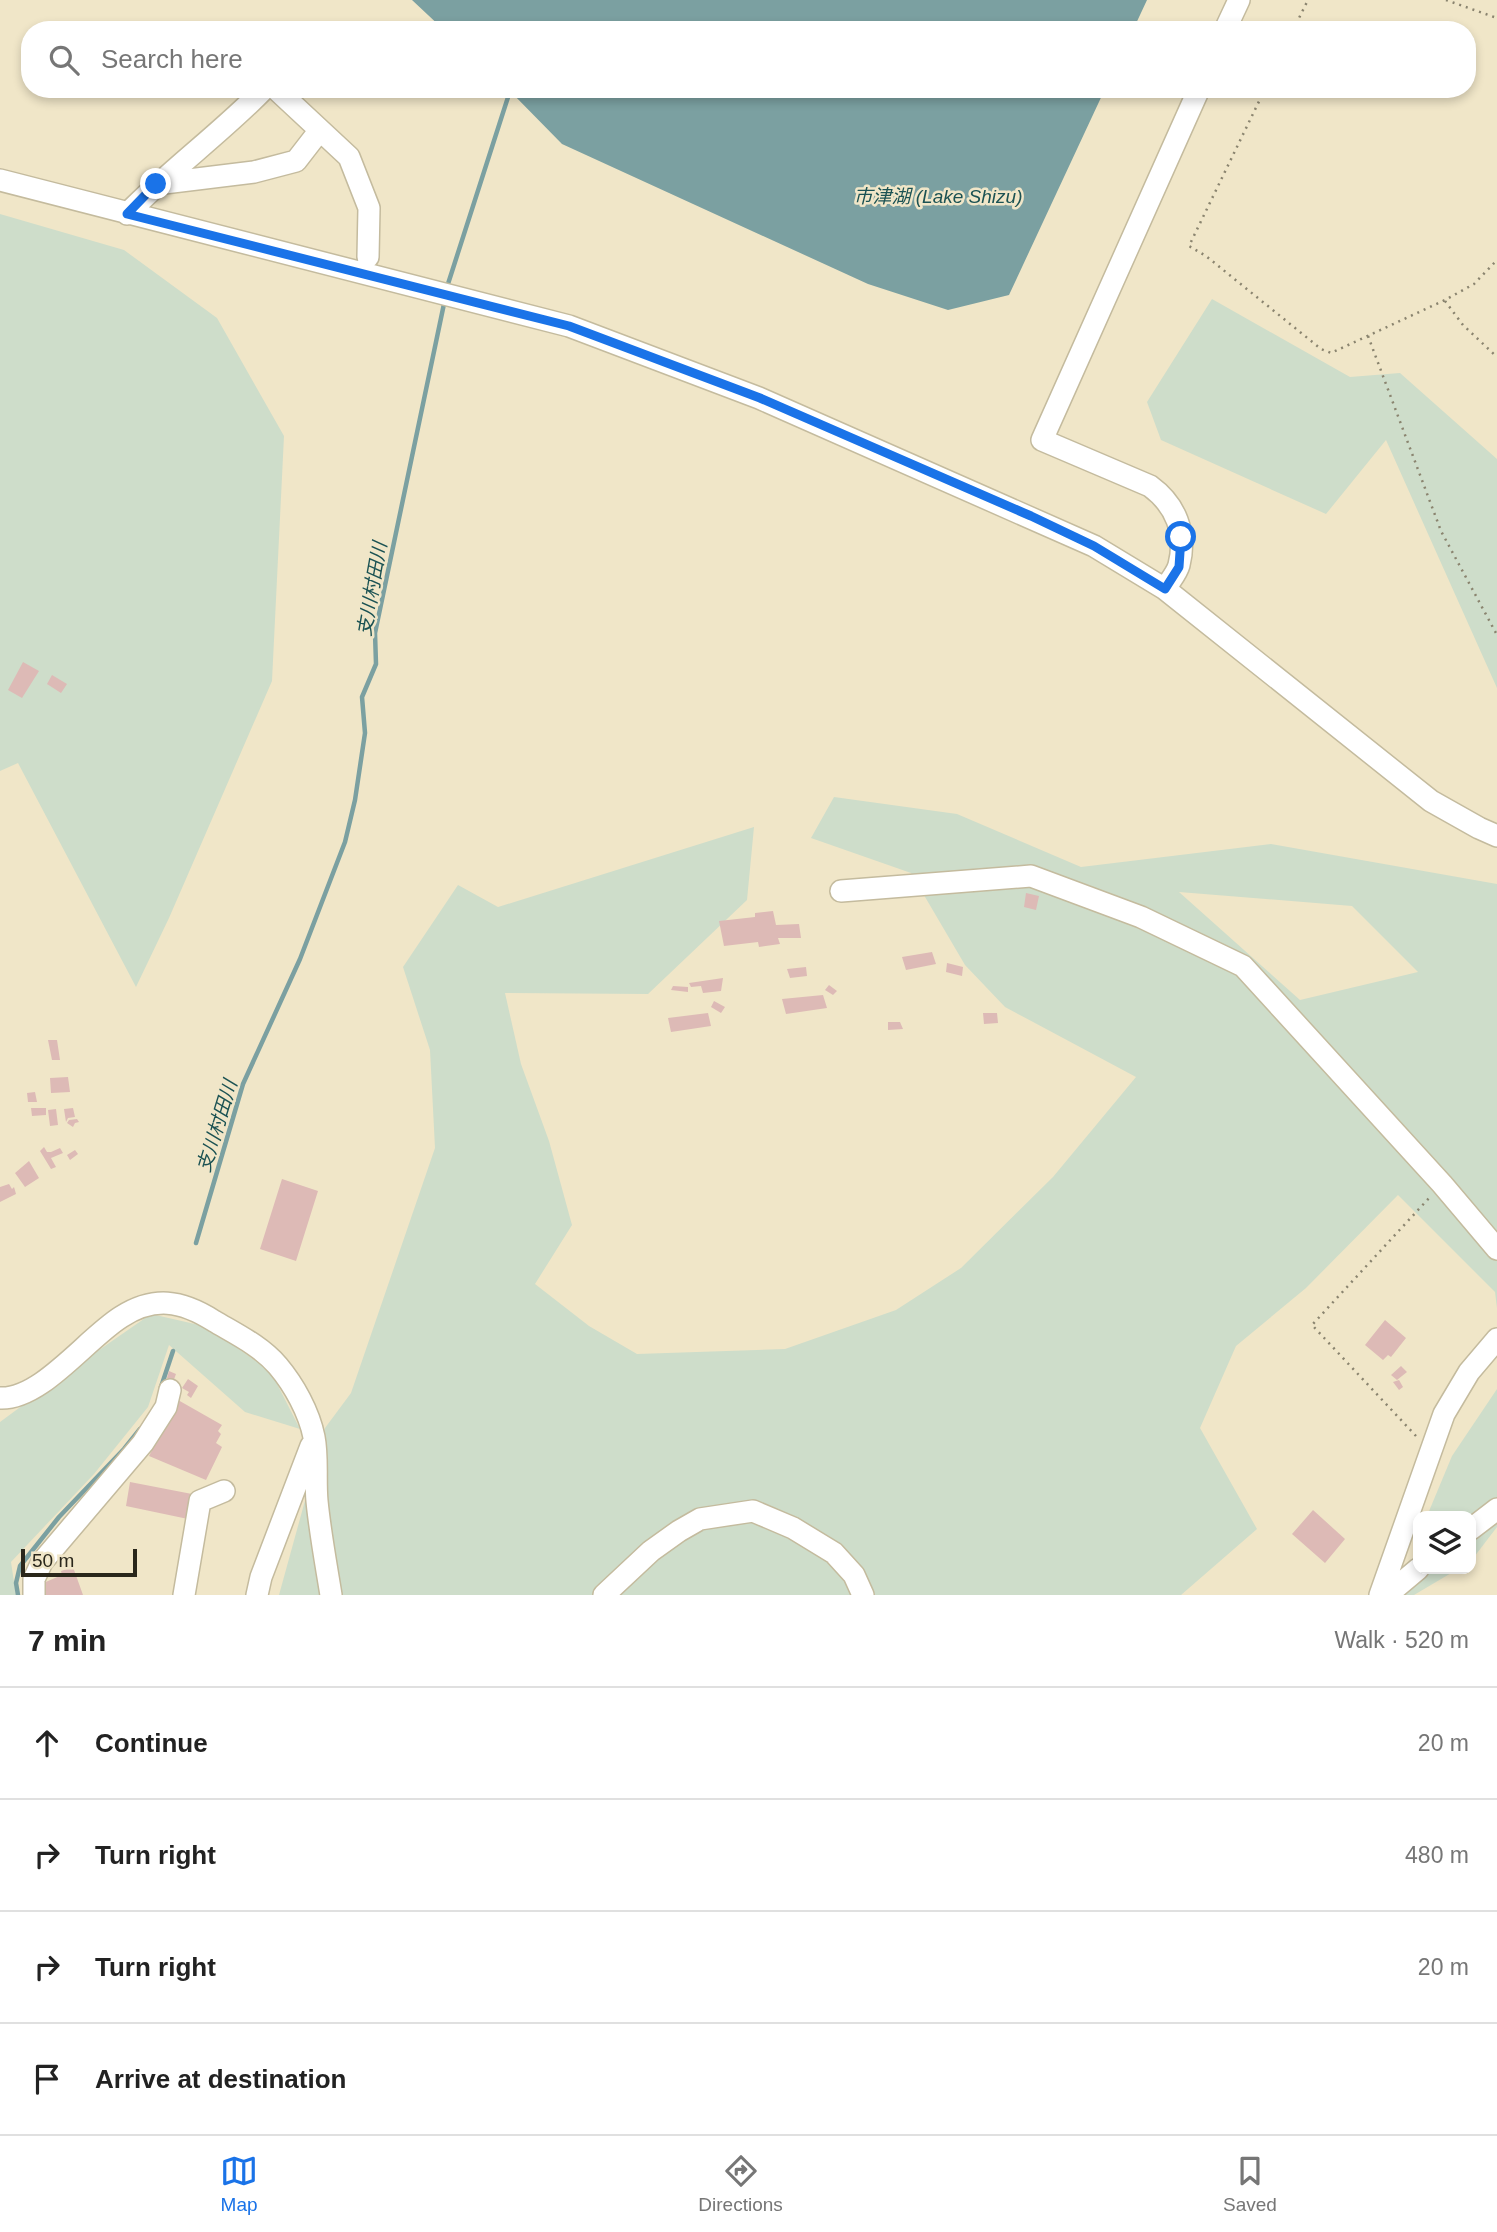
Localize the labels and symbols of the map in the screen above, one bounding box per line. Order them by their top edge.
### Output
route end [140,168,171,199]
water label: 市津湖 (Lake Shizu) [854,186,1022,207]
route start [1165,521,1196,552]
water label: 支川村田川 [353,538,391,638]
water label: 支川村田川 [193,1076,242,1175]
scale bar [21,1546,136,1578]

